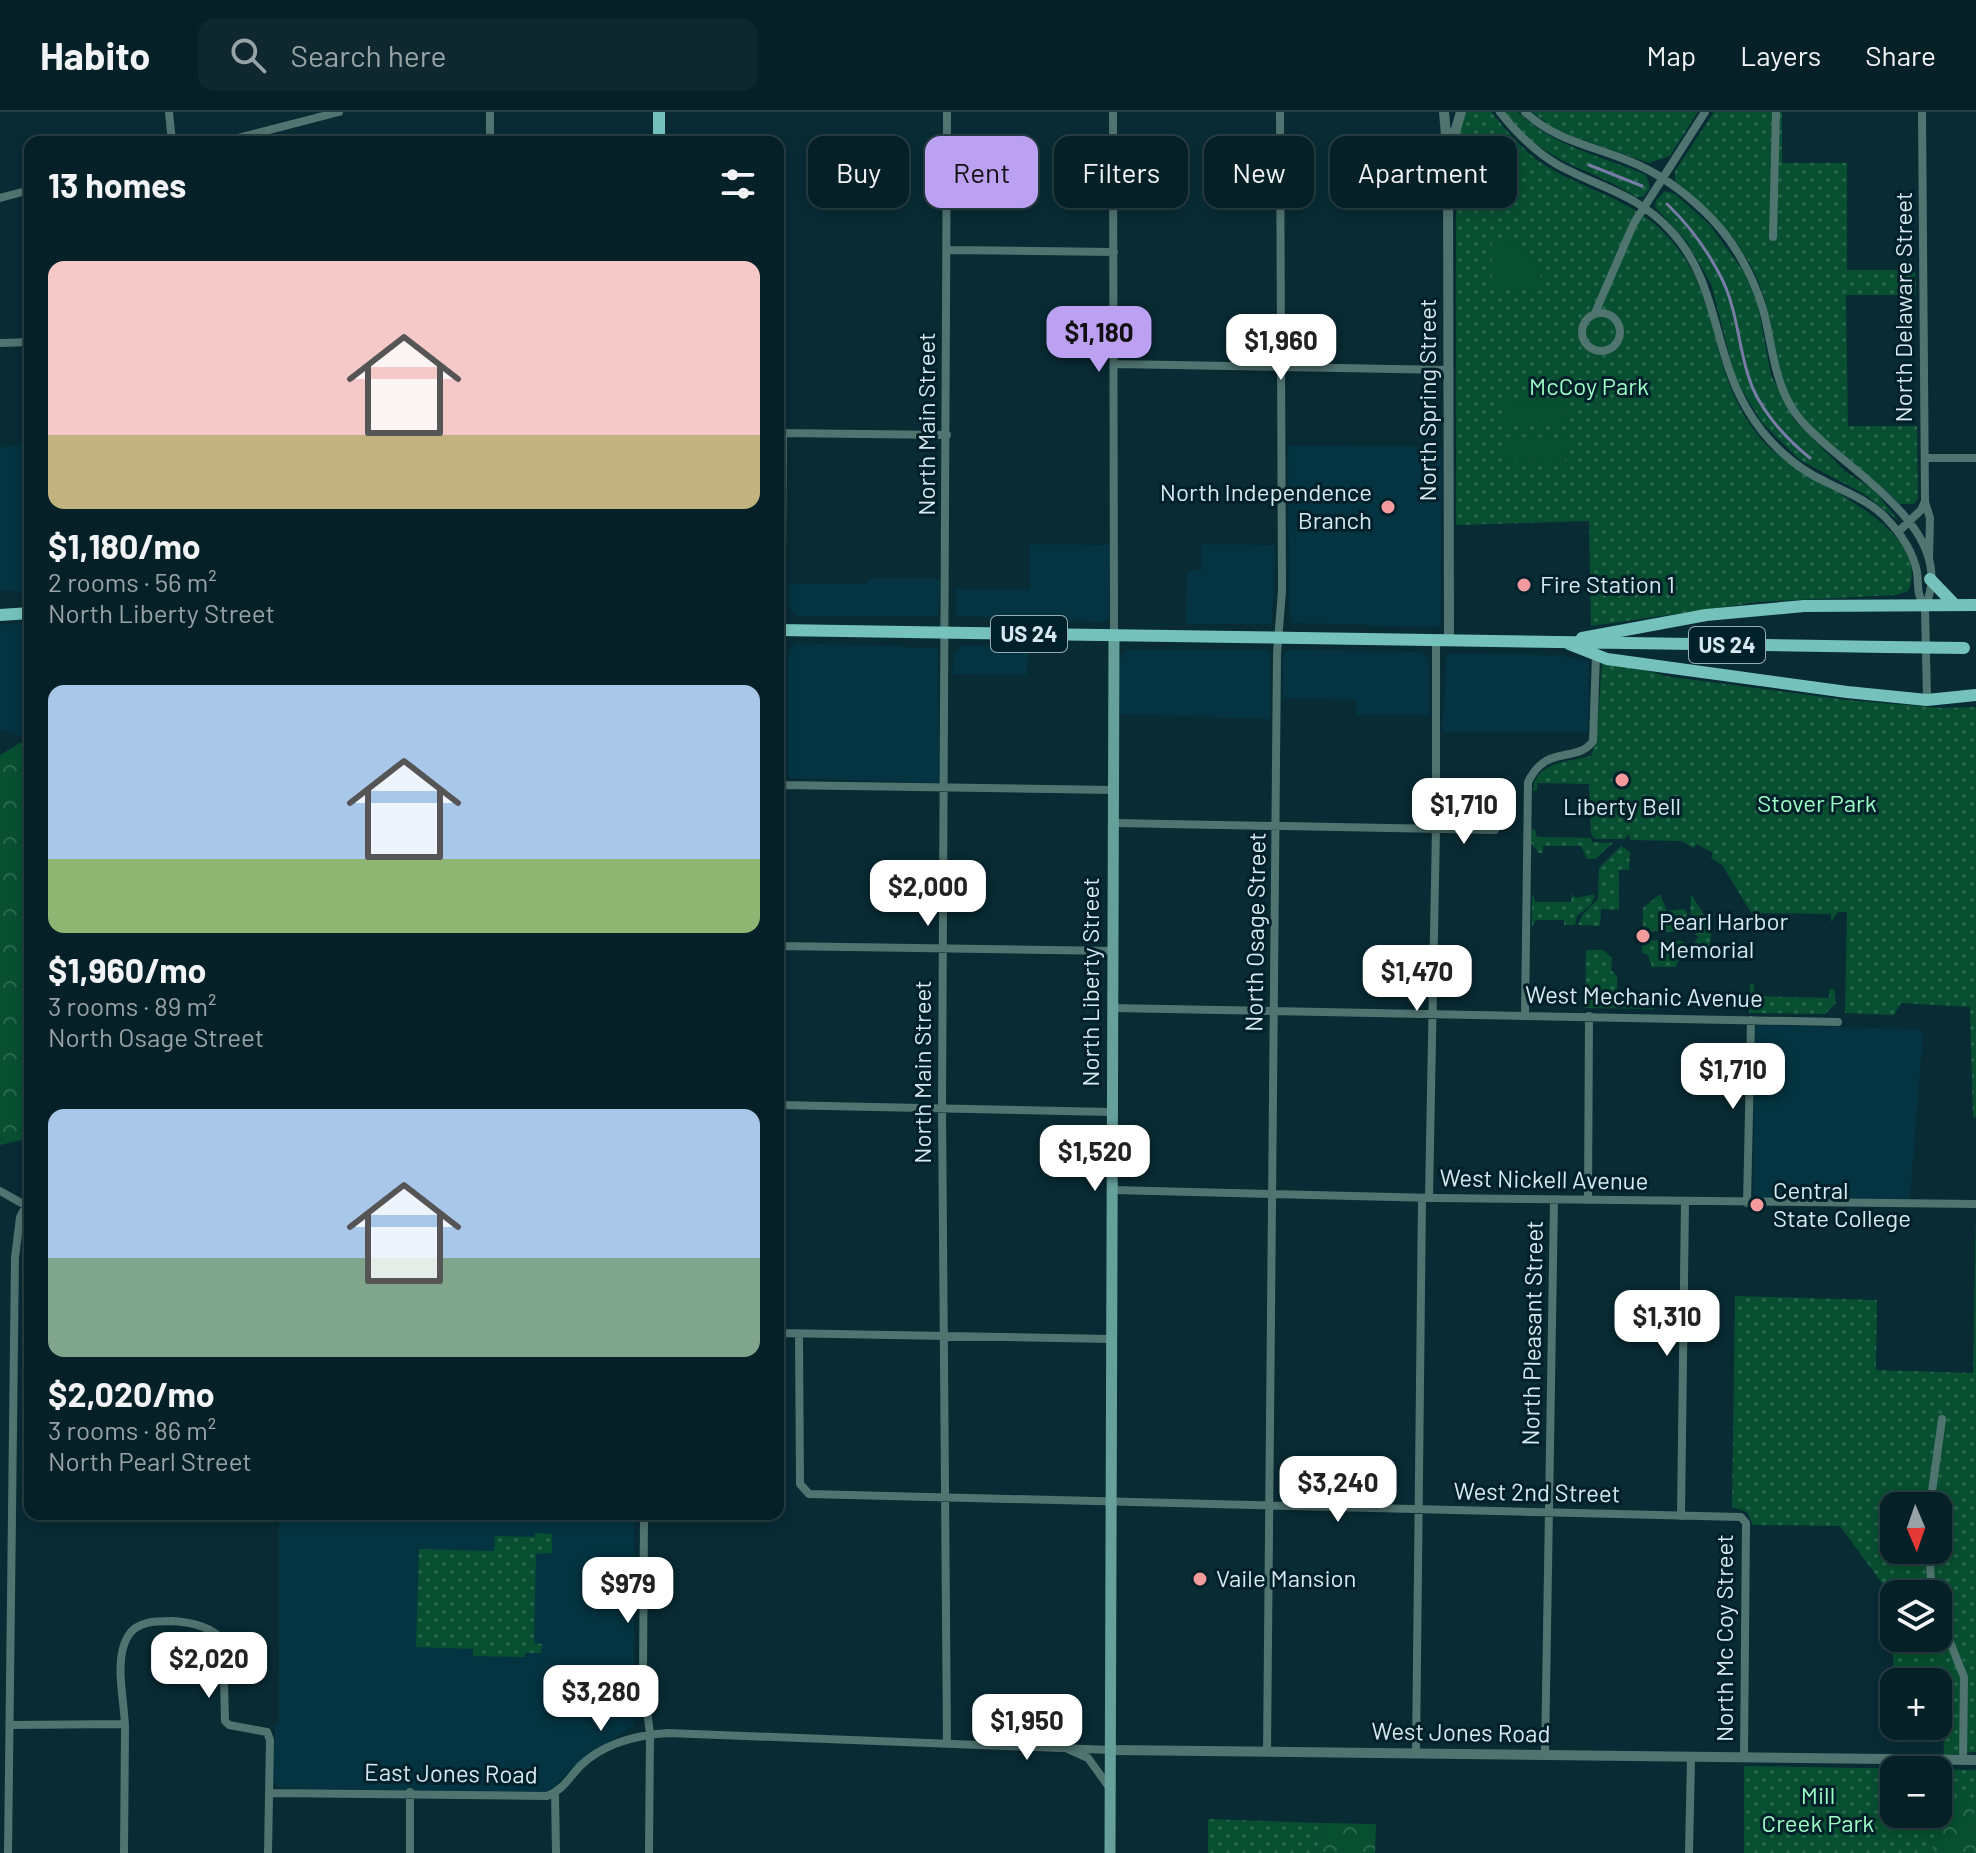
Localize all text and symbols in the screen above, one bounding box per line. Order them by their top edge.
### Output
search box [198,19,758,91]
text: Habito [40,32,150,78]
icon: search [226,33,270,77]
text: Search here [290,37,446,73]
text: Map [1646,38,1696,72]
text: Layers [1740,38,1821,72]
text: Share [1865,38,1936,72]
chip: Buy [808,136,909,208]
chip: Rent [925,136,1038,208]
chip: Filters [1054,136,1188,208]
chip: New [1204,136,1314,208]
chip: Apartment [1330,136,1517,208]
icon: filters [716,162,760,206]
text: 13 homes [48,164,186,205]
street label: North Delaware Street [1888,191,1917,423]
street label: North Spring Street [1412,298,1441,502]
pin: $1,180 [1034,306,1164,374]
icon: home [332,313,476,457]
pin: $1,960 [1216,314,1346,382]
text: $1,180 [1064,316,1134,347]
text: $1,960 [1244,324,1318,355]
street label: North Main Street [911,332,940,516]
park label: McCoy Park [1529,371,1649,400]
place label: North Independence Branch [1160,477,1372,534]
marker: North Independence Branch [1379,498,1397,516]
text: $1,180/mo [48,525,201,566]
text: 2 rooms · 56 m² [48,566,217,597]
place label: Fire Station 1 [1540,569,1675,598]
marker: Fire Station 1 [1515,576,1533,594]
text: North Liberty Street [48,597,275,628]
road number: US 24 [991,616,1067,652]
road number: US 24 [1689,627,1765,663]
icon: home [332,737,476,881]
marker: Liberty Bell [1613,771,1631,789]
pin: $1,710 [1399,778,1529,846]
text: $1,710 [1430,788,1498,819]
park label: Stover Park [1757,788,1877,817]
place label: Liberty Bell [1563,791,1681,820]
street label: North Osage Street [1238,832,1271,1032]
pin: $2,000 [863,860,993,928]
text: $2,000 [888,870,968,901]
street label: North Liberty Street [1075,877,1104,1087]
place label: Pearl Harbor Memorial [1659,906,1788,963]
marker: Pearl Harbor Memorial [1634,927,1652,945]
pin: $1,470 [1352,945,1482,1013]
text: $1,960/mo [48,949,207,990]
text: $1,470 [1381,955,1453,986]
street label: West Mechanic Avenue [1525,979,1763,1012]
street label: North Main Street [907,980,936,1164]
text: 3 rooms · 89 m² [48,990,216,1021]
text: North Osage Street [48,1021,264,1052]
pin: $1,710 [1668,1043,1798,1111]
text: $1,710 [1699,1053,1767,1084]
pin: $1,520 [1030,1125,1160,1193]
text: $1,520 [1058,1135,1132,1166]
icon: home [332,1161,476,1305]
street label: West Nickell Avenue [1439,1162,1649,1195]
place label: Central State College [1773,1175,1911,1232]
marker: Central State College [1748,1196,1766,1214]
street label: North Pleasant Street [1515,1220,1548,1446]
pin: $1,310 [1602,1290,1732,1358]
text: $1,310 [1633,1300,1701,1331]
text: $2,020/mo [48,1373,215,1414]
text: 3 rooms · 86 m² [48,1414,216,1445]
text: North Pearl Street [48,1445,252,1476]
pin: $3,240 [1273,1456,1403,1524]
text: $3,240 [1298,1466,1378,1497]
street label: West 2nd Street [1453,1476,1621,1507]
north arrow [1880,1492,1952,1564]
map controls [1880,1492,1952,1828]
street label: North Mc Coy Street [1709,1534,1738,1742]
pin: $979 [581,1557,675,1625]
place label: Vaile Mansion [1216,1563,1357,1592]
text: $979 [600,1567,656,1598]
marker: Vaile Mansion [1191,1570,1209,1588]
button: layers [1880,1580,1952,1652]
pin: $2,020 [144,1632,274,1700]
text: $2,020 [169,1642,249,1673]
pin: $3,280 [536,1665,666,1733]
button: + [1880,1668,1952,1740]
text: $3,280 [561,1675,641,1706]
pin: $1,950 [962,1694,1092,1762]
text: $1,950 [990,1704,1064,1735]
street label: West Jones Road [1371,1715,1551,1748]
street label: East Jones Road [364,1756,538,1789]
button: − [1880,1756,1952,1828]
park label: Mill Creek Park [1762,1780,1874,1837]

